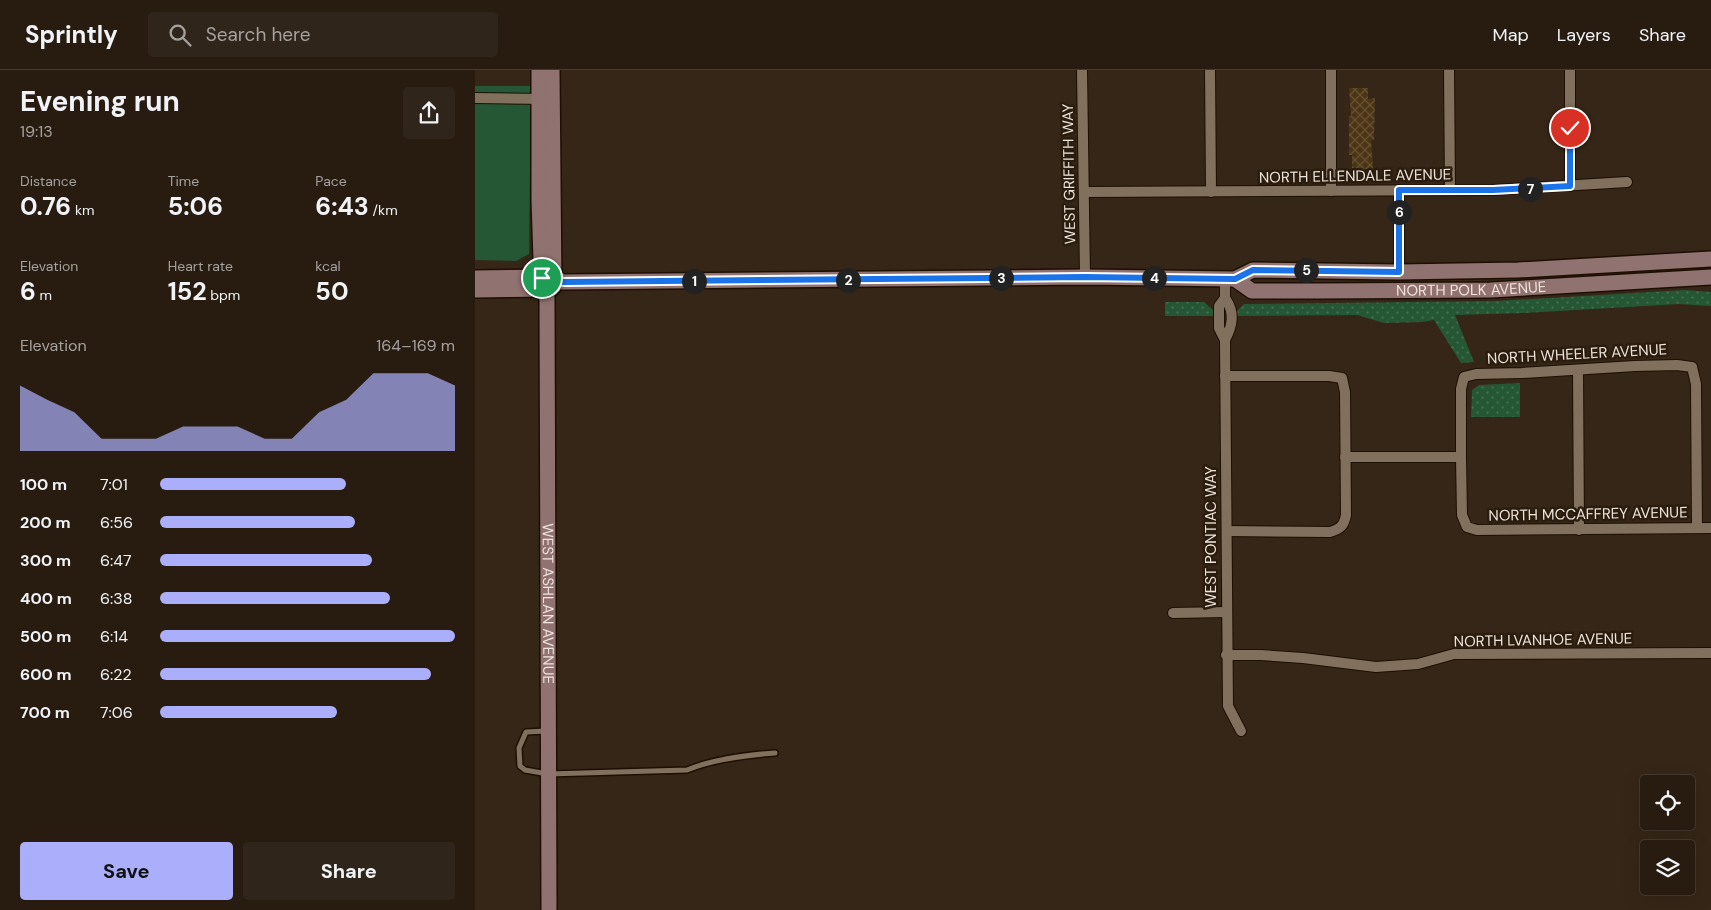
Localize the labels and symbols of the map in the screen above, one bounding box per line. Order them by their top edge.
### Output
street label: WEST GRIFFITH WAY [1058,103,1080,245]
pin [1549,107,1591,149]
street label: NORTH ELLENDALE AVENUE [1259,164,1451,188]
pin: 7 [1517,176,1543,202]
pin: 6 [1387,200,1411,224]
pin [521,257,563,299]
pin: 5 [1293,258,1319,282]
pin: 3 [989,266,1013,290]
pin: 4 [1141,266,1167,290]
pin: 1 [681,268,707,294]
pin: 2 [835,268,861,292]
street label: NORTH POLK AVENUE [1396,277,1547,301]
street label: NORTH WHEELER AVENUE [1487,339,1667,369]
street label: WEST PONTIAC WAY [1201,466,1221,608]
street label: NORTH MCCAFFREY AVENUE [1488,502,1688,526]
street label: WEST ASHLAN AVENUE [538,523,558,684]
street label: NORTH LVANHOE AVENUE [1454,628,1632,652]

